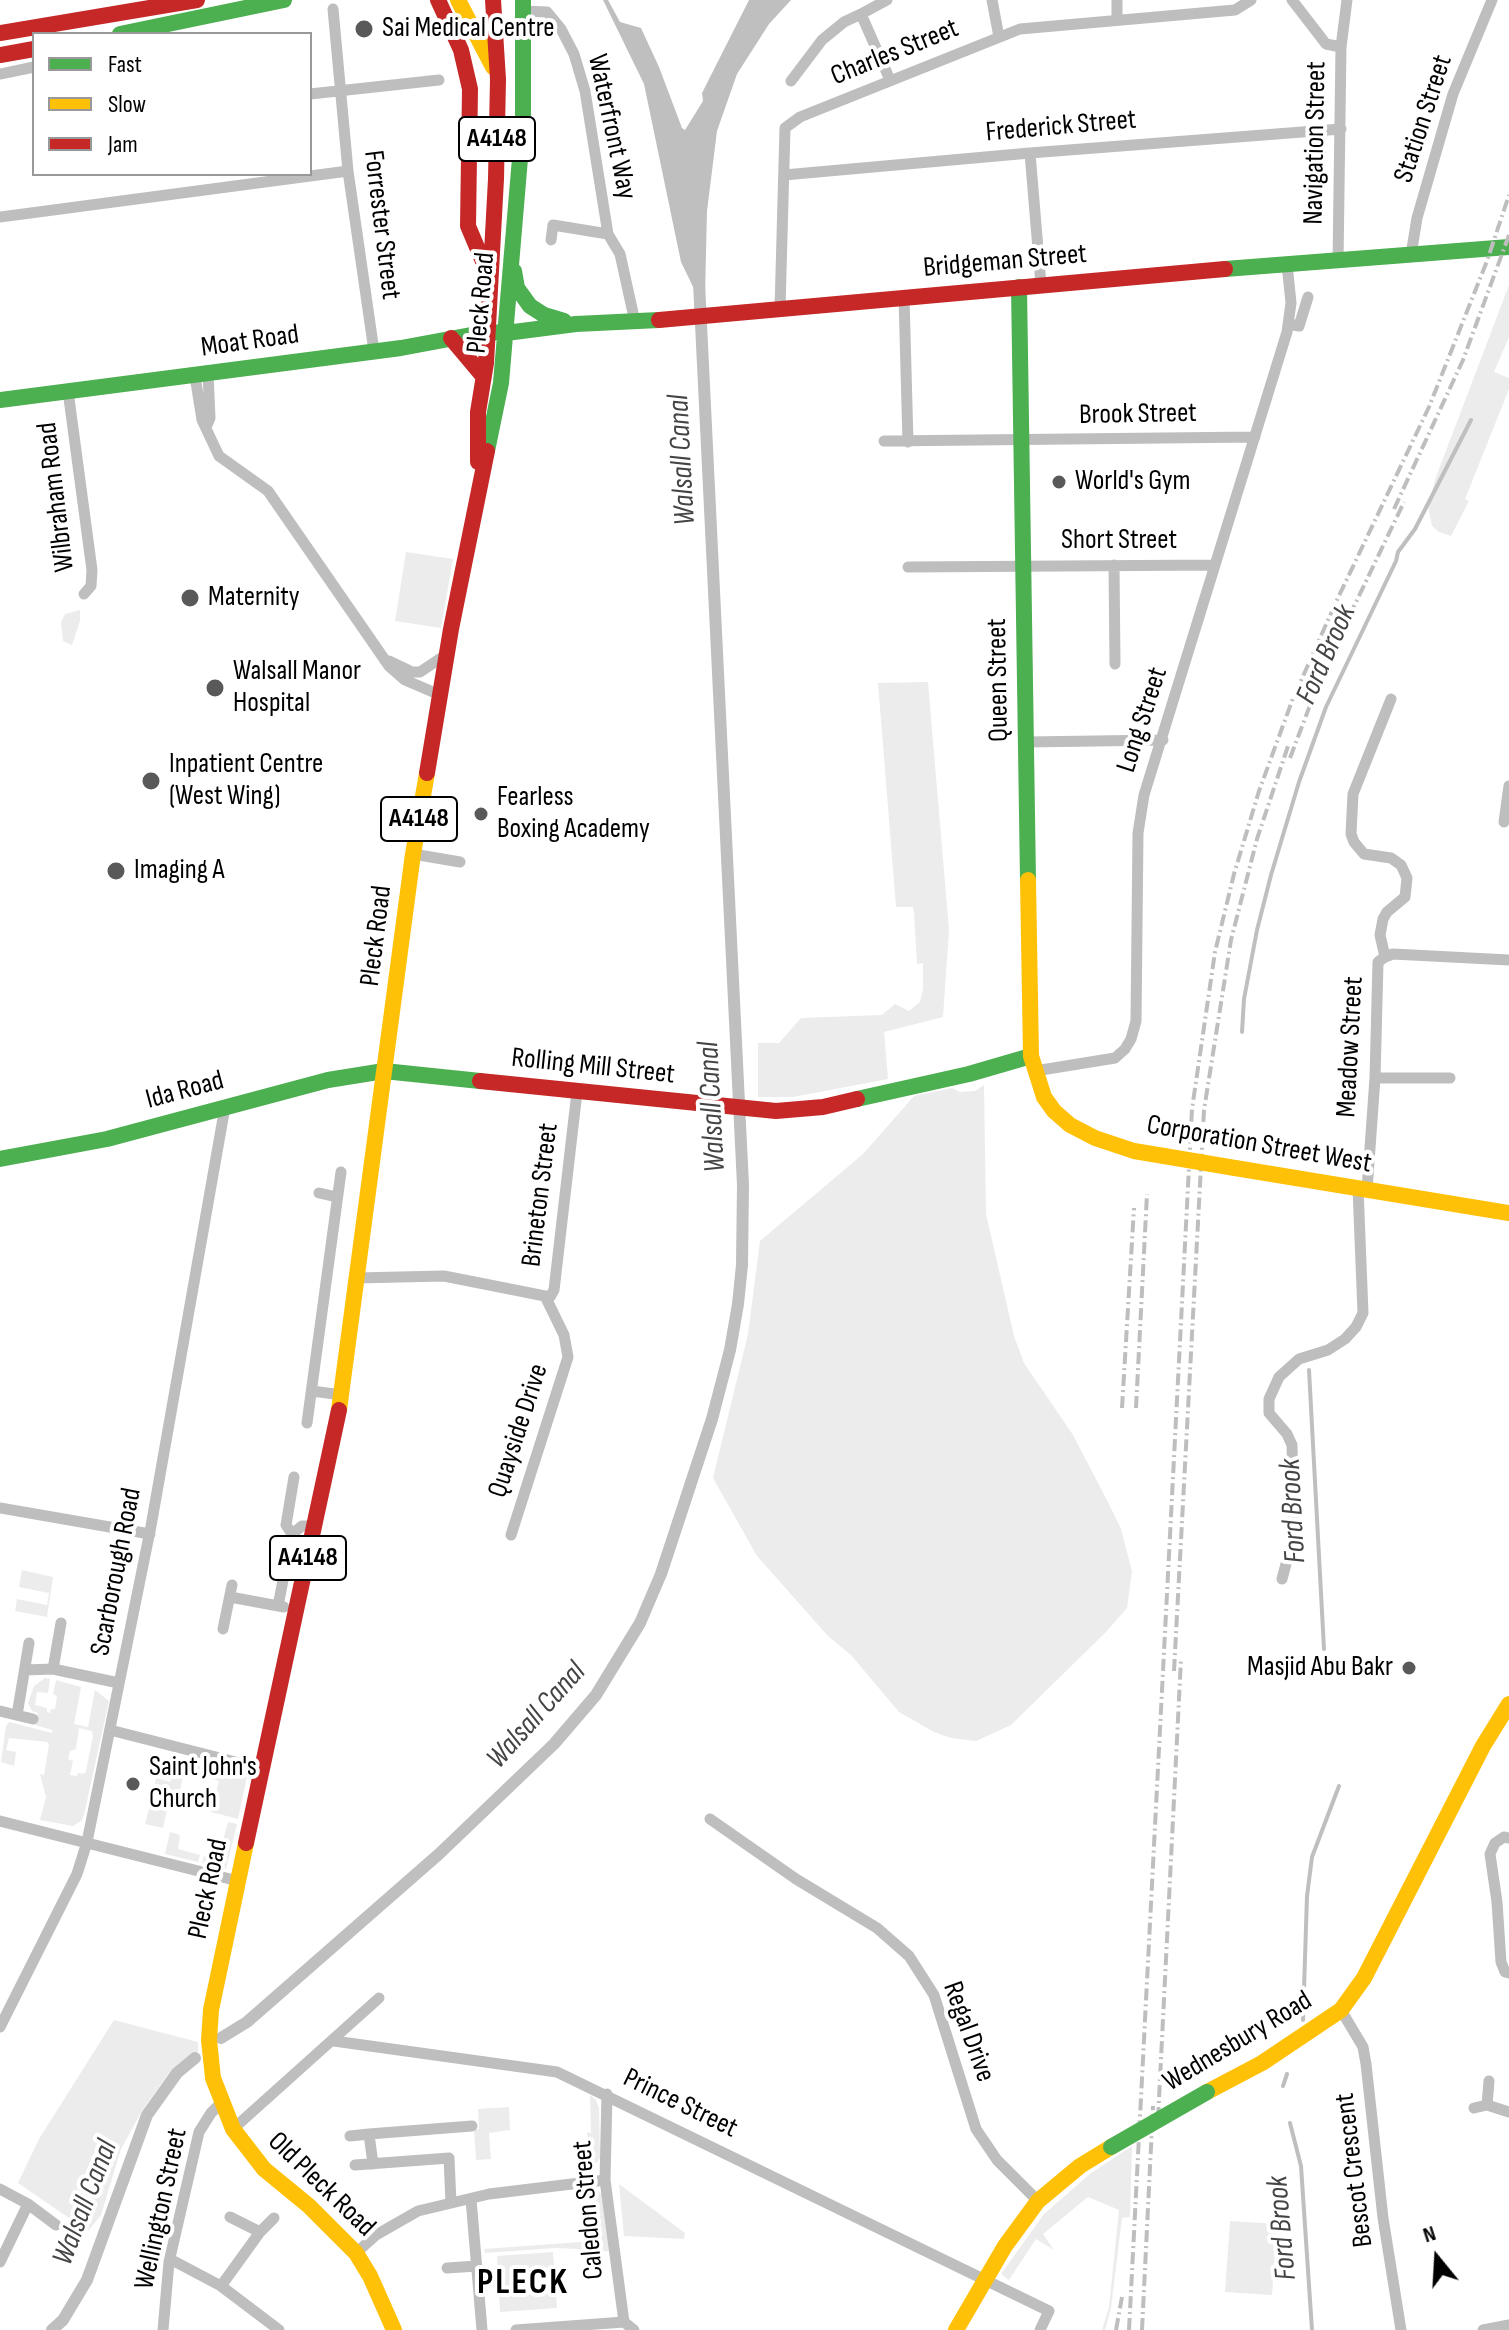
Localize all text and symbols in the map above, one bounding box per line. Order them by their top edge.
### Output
place label: Sai Medical Centre [382,12,555,46]
street label: Charles Street [826,12,964,94]
marker: Sai Medical Centre [353,18,375,40]
legend [32,32,312,176]
text: Fast [108,50,142,79]
street label: Waterfront Way [579,51,643,203]
street label: Station Street [1388,51,1460,187]
street label: Navigation Street [1298,61,1334,225]
text: Slow [108,90,146,119]
street label: Frederick Street [984,104,1138,150]
road number: A4148 [459,117,535,161]
text: Jam [108,130,138,159]
street label: Forrester Street [355,149,407,301]
street label: Bridgeman Street [922,238,1088,286]
street label: Pleck Road [461,251,503,355]
street label: Moat Road [199,318,301,366]
water label: Walsall Canal [662,394,704,526]
street label: Brook Street [1079,397,1197,433]
street label: Wilbraham Road [31,420,83,574]
place label: World's Gym [1075,465,1191,499]
marker: World's Gym [1050,473,1068,491]
street label: Short Street [1061,524,1177,558]
place label: Maternity [208,581,300,615]
marker: Maternity [179,587,201,609]
water label: Ford Brook [1289,600,1365,710]
street label: Queen Street [981,618,1017,742]
place label: Walsall Manor Hospital [233,655,361,721]
street label: Long Street [1110,663,1176,777]
marker: Walsall Manor Hospital [204,677,226,699]
place label: Inpatient Centre (West Wing) [169,748,323,814]
marker: Inpatient Centre (West Wing) [140,770,162,792]
place label: Fearless Boxing Academy [497,781,650,847]
road number: A4148 [381,797,457,841]
marker: Fearless Boxing Academy [472,805,490,823]
place label: Imaging A [134,854,224,888]
marker: Imaging A [105,860,127,882]
street label: Pleck Road [354,884,400,988]
street label: Meadow Street [1331,976,1371,1118]
water label: Walsall Canal [692,1041,734,1173]
street label: Rolling Mill Street [510,1042,676,1092]
street label: Ida Road [142,1065,228,1117]
street label: Corporation Street West [1144,1109,1374,1181]
street label: Brineton Street [516,1121,566,1269]
street label: Quayside Drive [482,1360,556,1502]
water label: Ford Brook [1273,1458,1315,1564]
street label: Scarborough Road [84,1485,150,1659]
road number: A4148 [270,1536,346,1580]
place label: Masjid Abu Bakr [1247,1651,1393,1685]
water label: Walsall Canal [480,1655,594,1777]
marker: Masjid Abu Bakr [1400,1659,1418,1677]
place label: Saint John's Church [149,1751,257,1817]
marker: Saint John's Church [124,1775,142,1793]
street label: Pleck Road [182,1836,236,1942]
street label: Regal Drive [934,1977,1002,2087]
street label: Wednesbury Road [1158,1984,1318,2100]
street label: Prince Street [617,2062,743,2146]
street label: Bescot Crescent [1329,2091,1381,2249]
street label: Wellington Street [129,2125,195,2293]
street label: Old Pleck Road [260,2126,382,2244]
water label: Walsall Canal [46,2135,126,2271]
street label: Caledon Street [566,2139,612,2281]
water label: Ford Brook [1261,2174,1305,2282]
north arrow [1397,2218,1477,2298]
text: N [1420,2220,1439,2249]
district label: PLECK [477,2262,569,2306]

